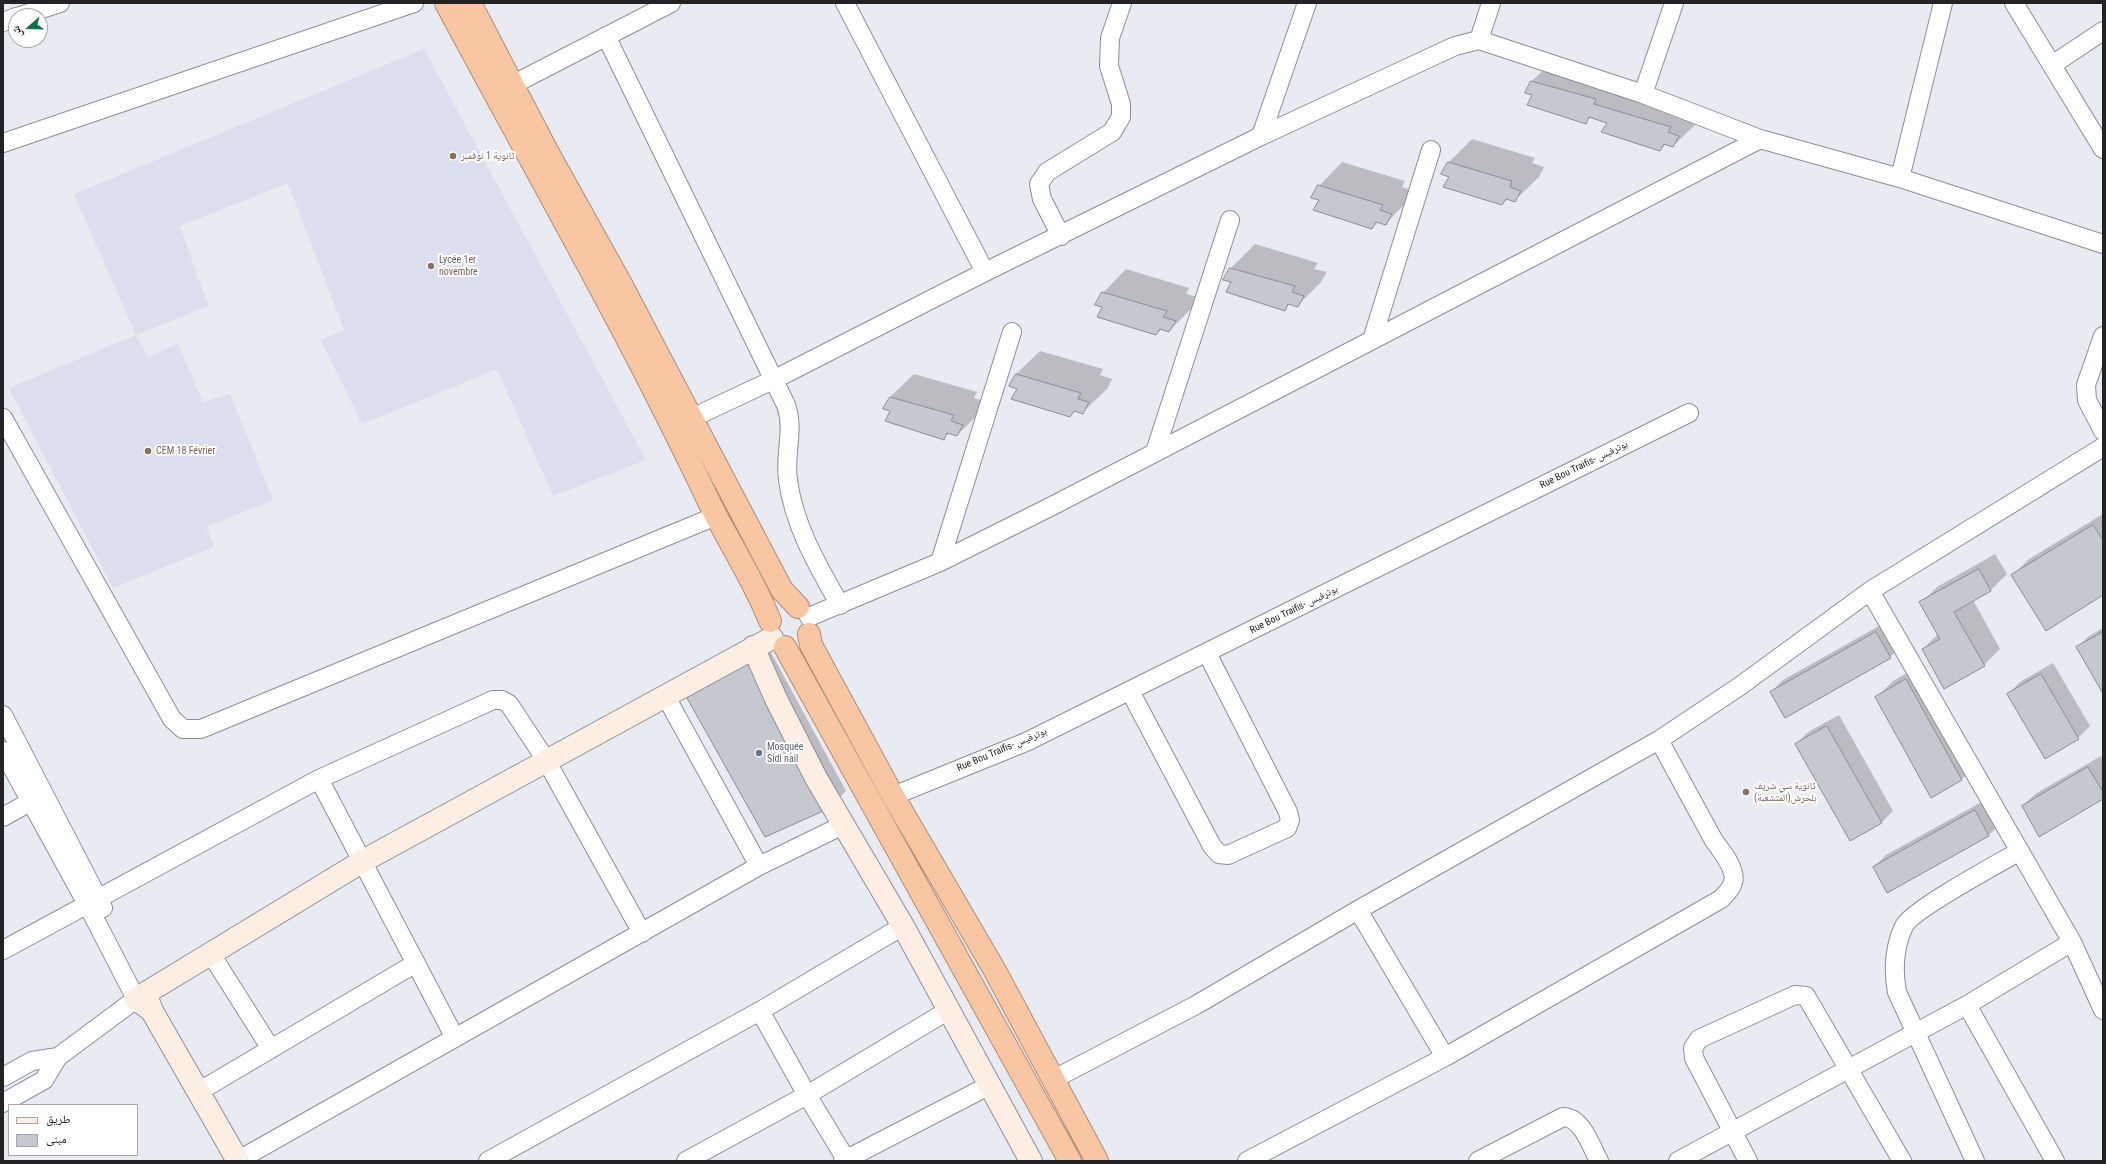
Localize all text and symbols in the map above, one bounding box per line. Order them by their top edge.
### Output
north arrow [8,8,48,48]
text: ش [9,24,25,40]
place label: ثانوية 1 نوفمبر [461,150,515,162]
marker: ثانوية 1 نوفمبر [448,151,458,161]
place label: Lycée 1er novembre [439,254,478,278]
marker: Lycée 1er novembre [426,261,436,271]
street label: Rue Bou Traifis- بوترفيس [1538,438,1630,492]
place label: CEM 18 Février [156,445,215,457]
marker: CEM 18 Février [143,446,153,456]
street label: Rue Bou Traifis- بوترفيس [1248,583,1340,637]
street label: Rue Bou Traifis- بوترفيس [955,726,1049,774]
place label: Mosquée Sidi nail [767,741,803,764]
marker: Mosquée Sidi nail [754,748,764,758]
place label: ثانوية سي شريف بلحرش(المتشعبة) [1754,780,1817,804]
marker: ثانوية سي شريف بلحرش(المتشعبة) [1741,787,1751,797]
legend [8,1104,138,1156]
text: طريق [46,1112,71,1126]
text: مبنى [46,1132,67,1146]

